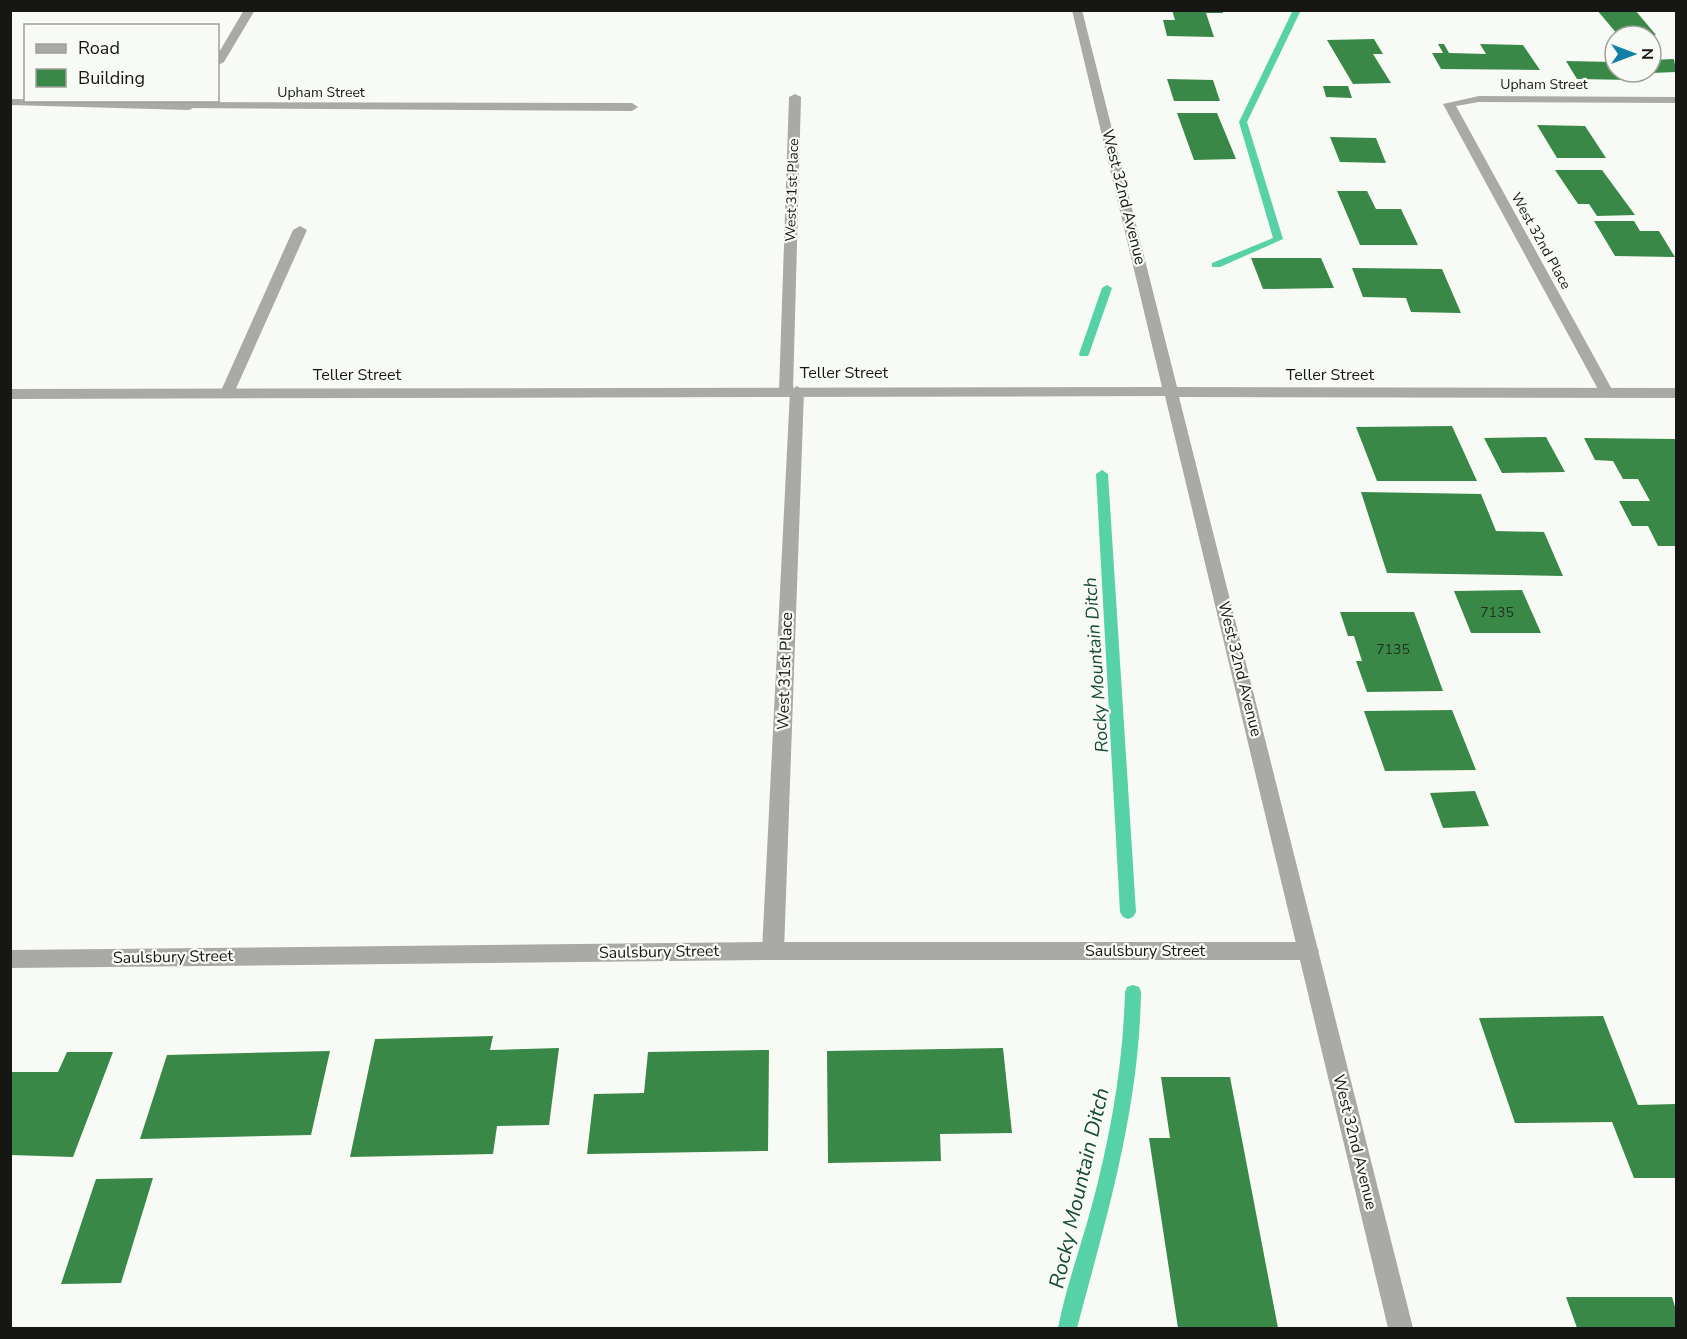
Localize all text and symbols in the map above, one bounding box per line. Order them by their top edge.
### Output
legend [24,24,219,102]
north arrow [1603,24,1663,84]
text: Road [78,36,120,60]
text: N [1636,48,1658,60]
text: Building [78,66,145,90]
street label: Upham Street [1500,75,1588,94]
street label: Upham Street [277,83,365,102]
street label: West 32nd Avenue [1097,127,1151,267]
street label: West 31st Place [781,138,803,242]
street label: West 32nd Place [1507,189,1575,293]
street label: Teller Street [800,362,889,384]
street label: Teller Street [313,364,402,386]
street label: Teller Street [1286,364,1375,386]
water label: Rocky Mountain Ditch [1078,577,1114,753]
street label: West 32nd Avenue [1213,599,1267,739]
house number: 7135 [1480,603,1514,622]
street label: West 31st Place [772,612,798,730]
house number: 7135 [1376,640,1410,659]
street label: Saulsbury Street [599,940,720,964]
street label: Saulsbury Street [1085,940,1205,962]
street label: Saulsbury Street [113,945,234,969]
street label: West 32nd Avenue [1328,1072,1382,1212]
water label: Rocky Mountain Ditch [1042,1085,1116,1291]

